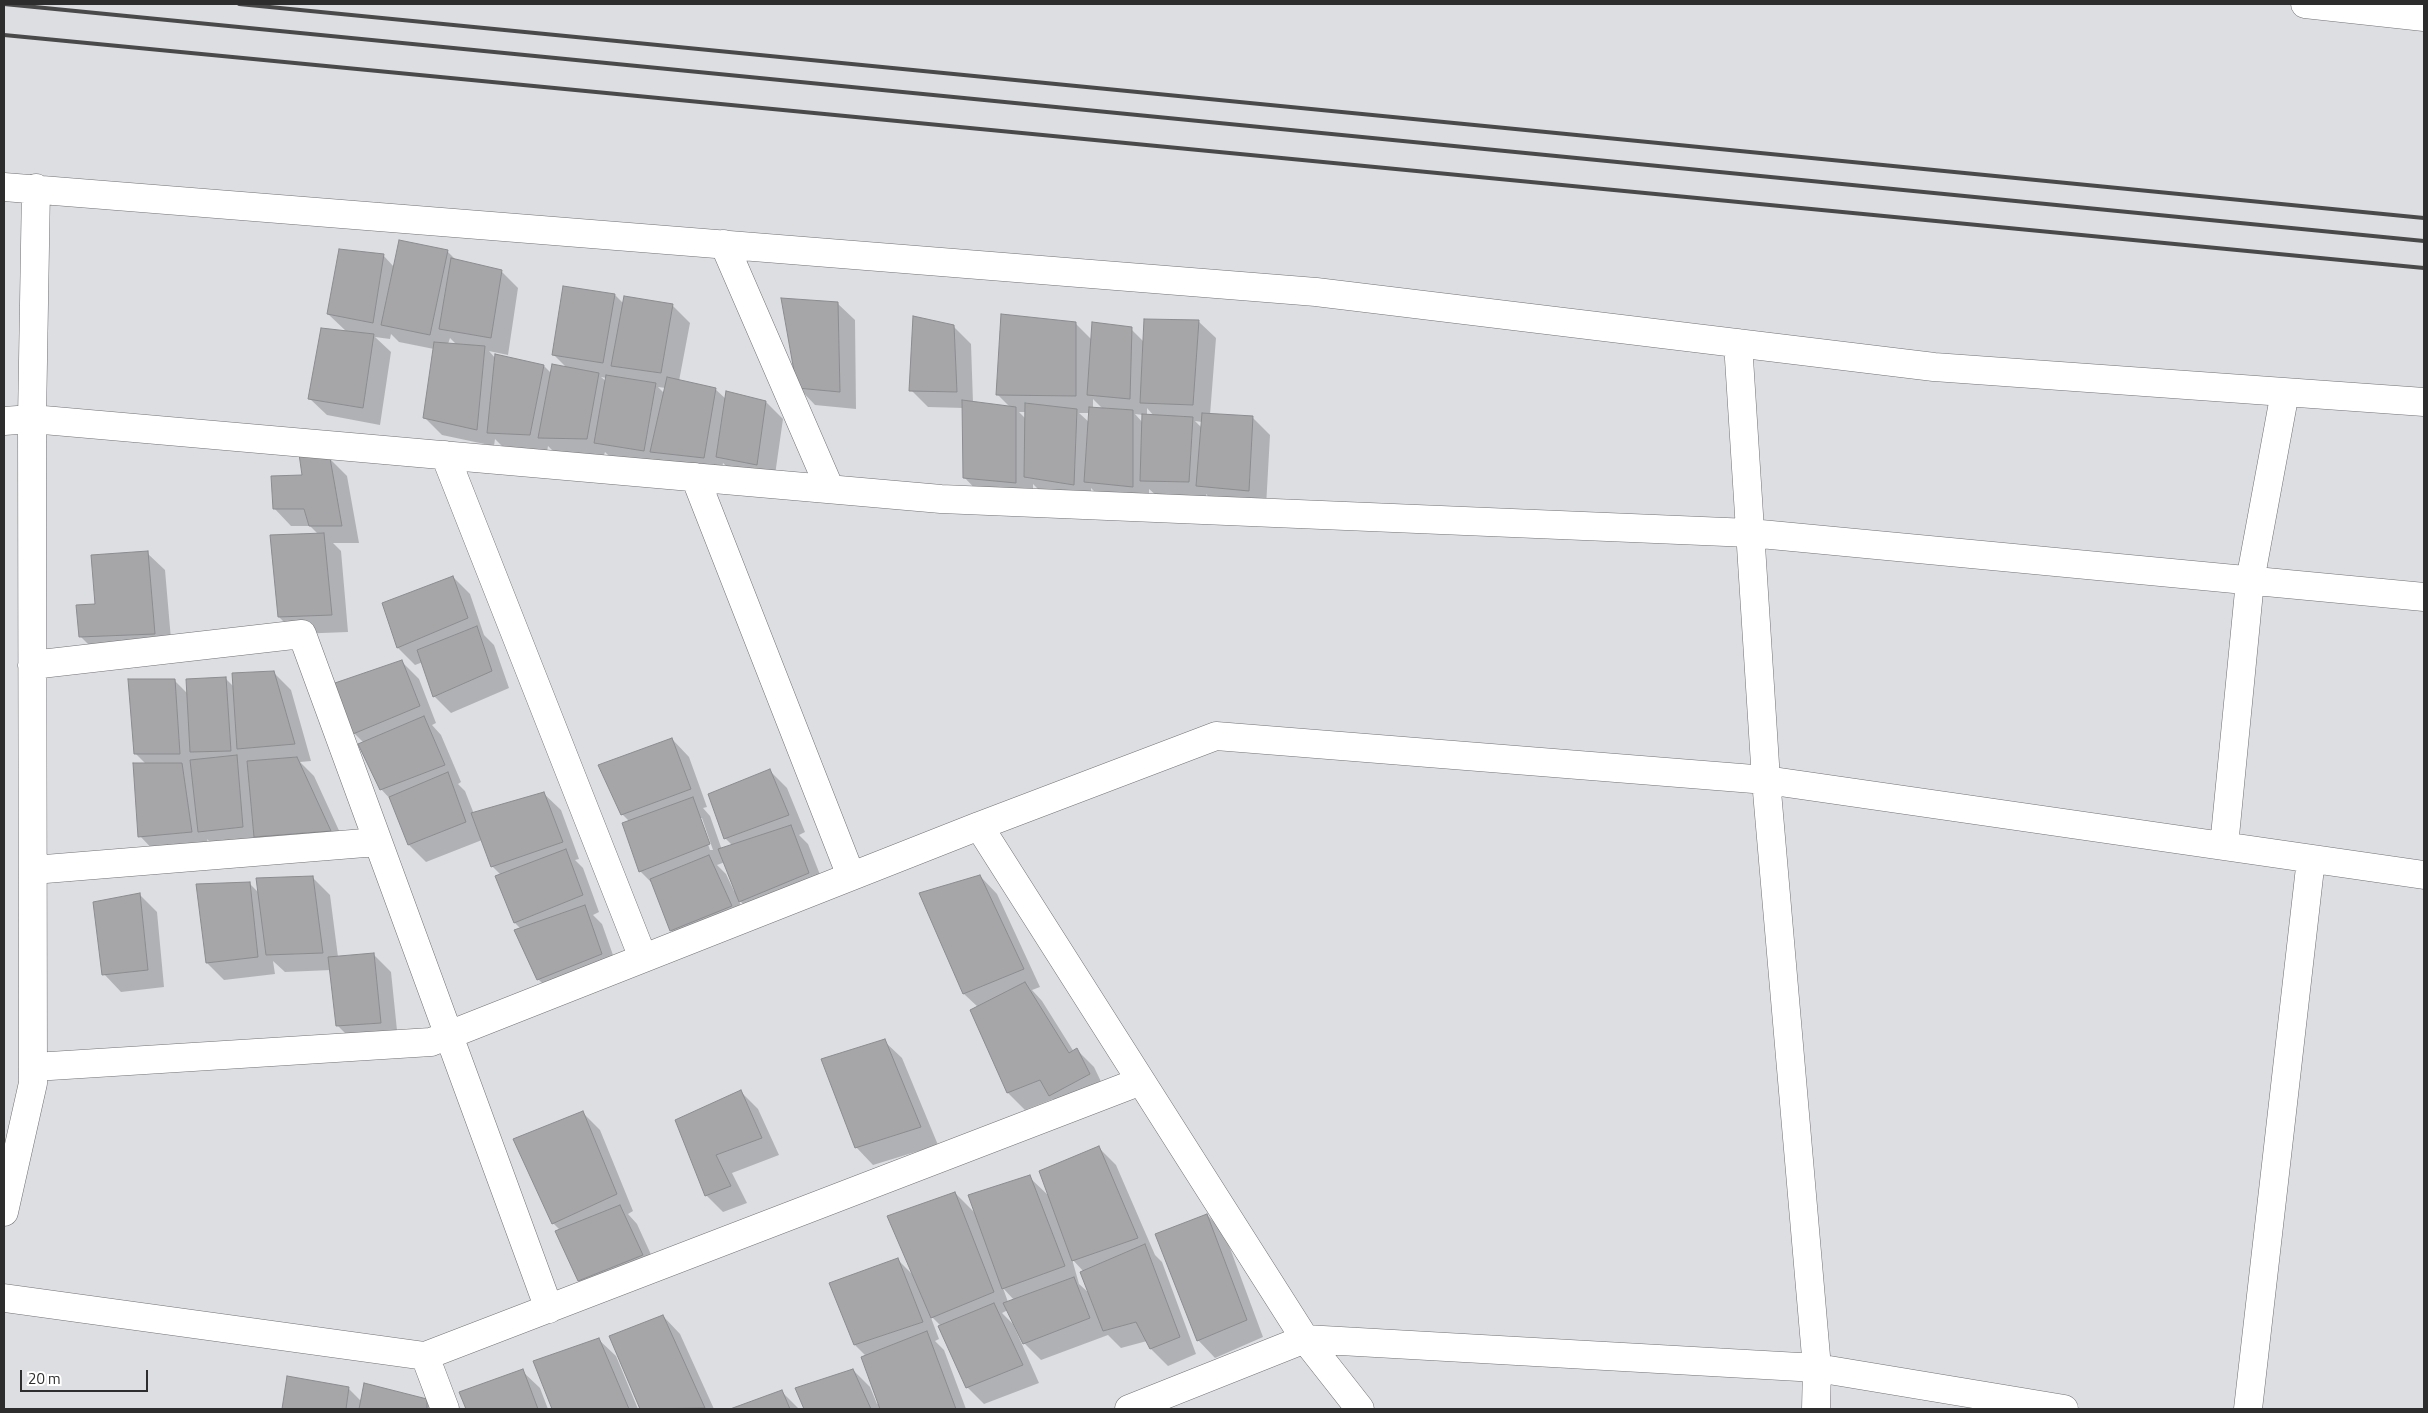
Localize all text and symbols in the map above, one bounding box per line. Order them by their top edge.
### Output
scale bar [22,1360,150,1392]
text: 20 m [28,1367,61,1390]

